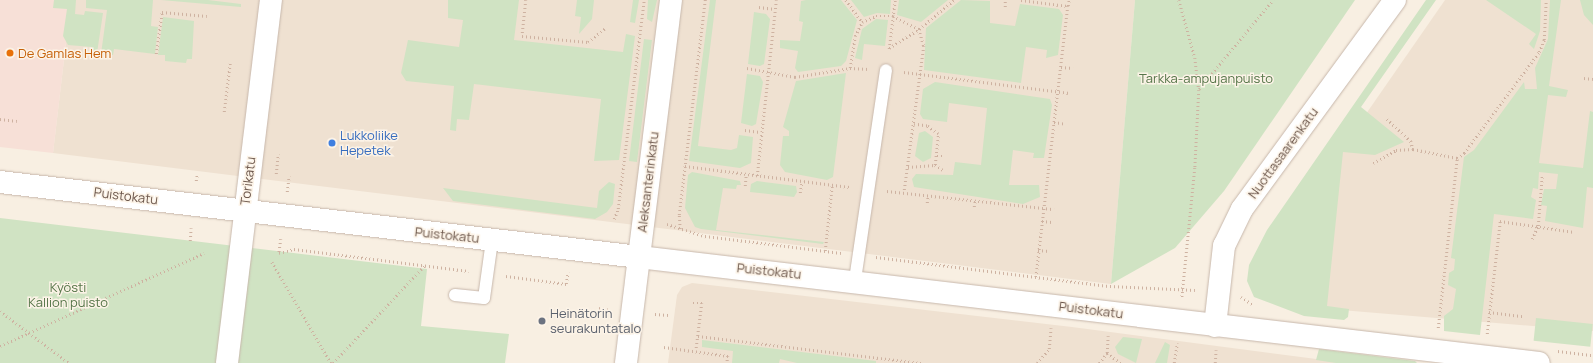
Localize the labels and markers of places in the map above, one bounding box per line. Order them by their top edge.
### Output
place label: De Gamlas Hem [18,45,111,61]
marker: De Gamlas Hem [5,48,15,58]
place label: Lukkoliike Hepetek [340,128,398,159]
marker: Lukkoliike Hepetek [327,138,337,148]
place label: Heinätorin seurakuntatalo [550,306,641,337]
marker: Heinätorin seurakuntatalo [537,316,547,326]

